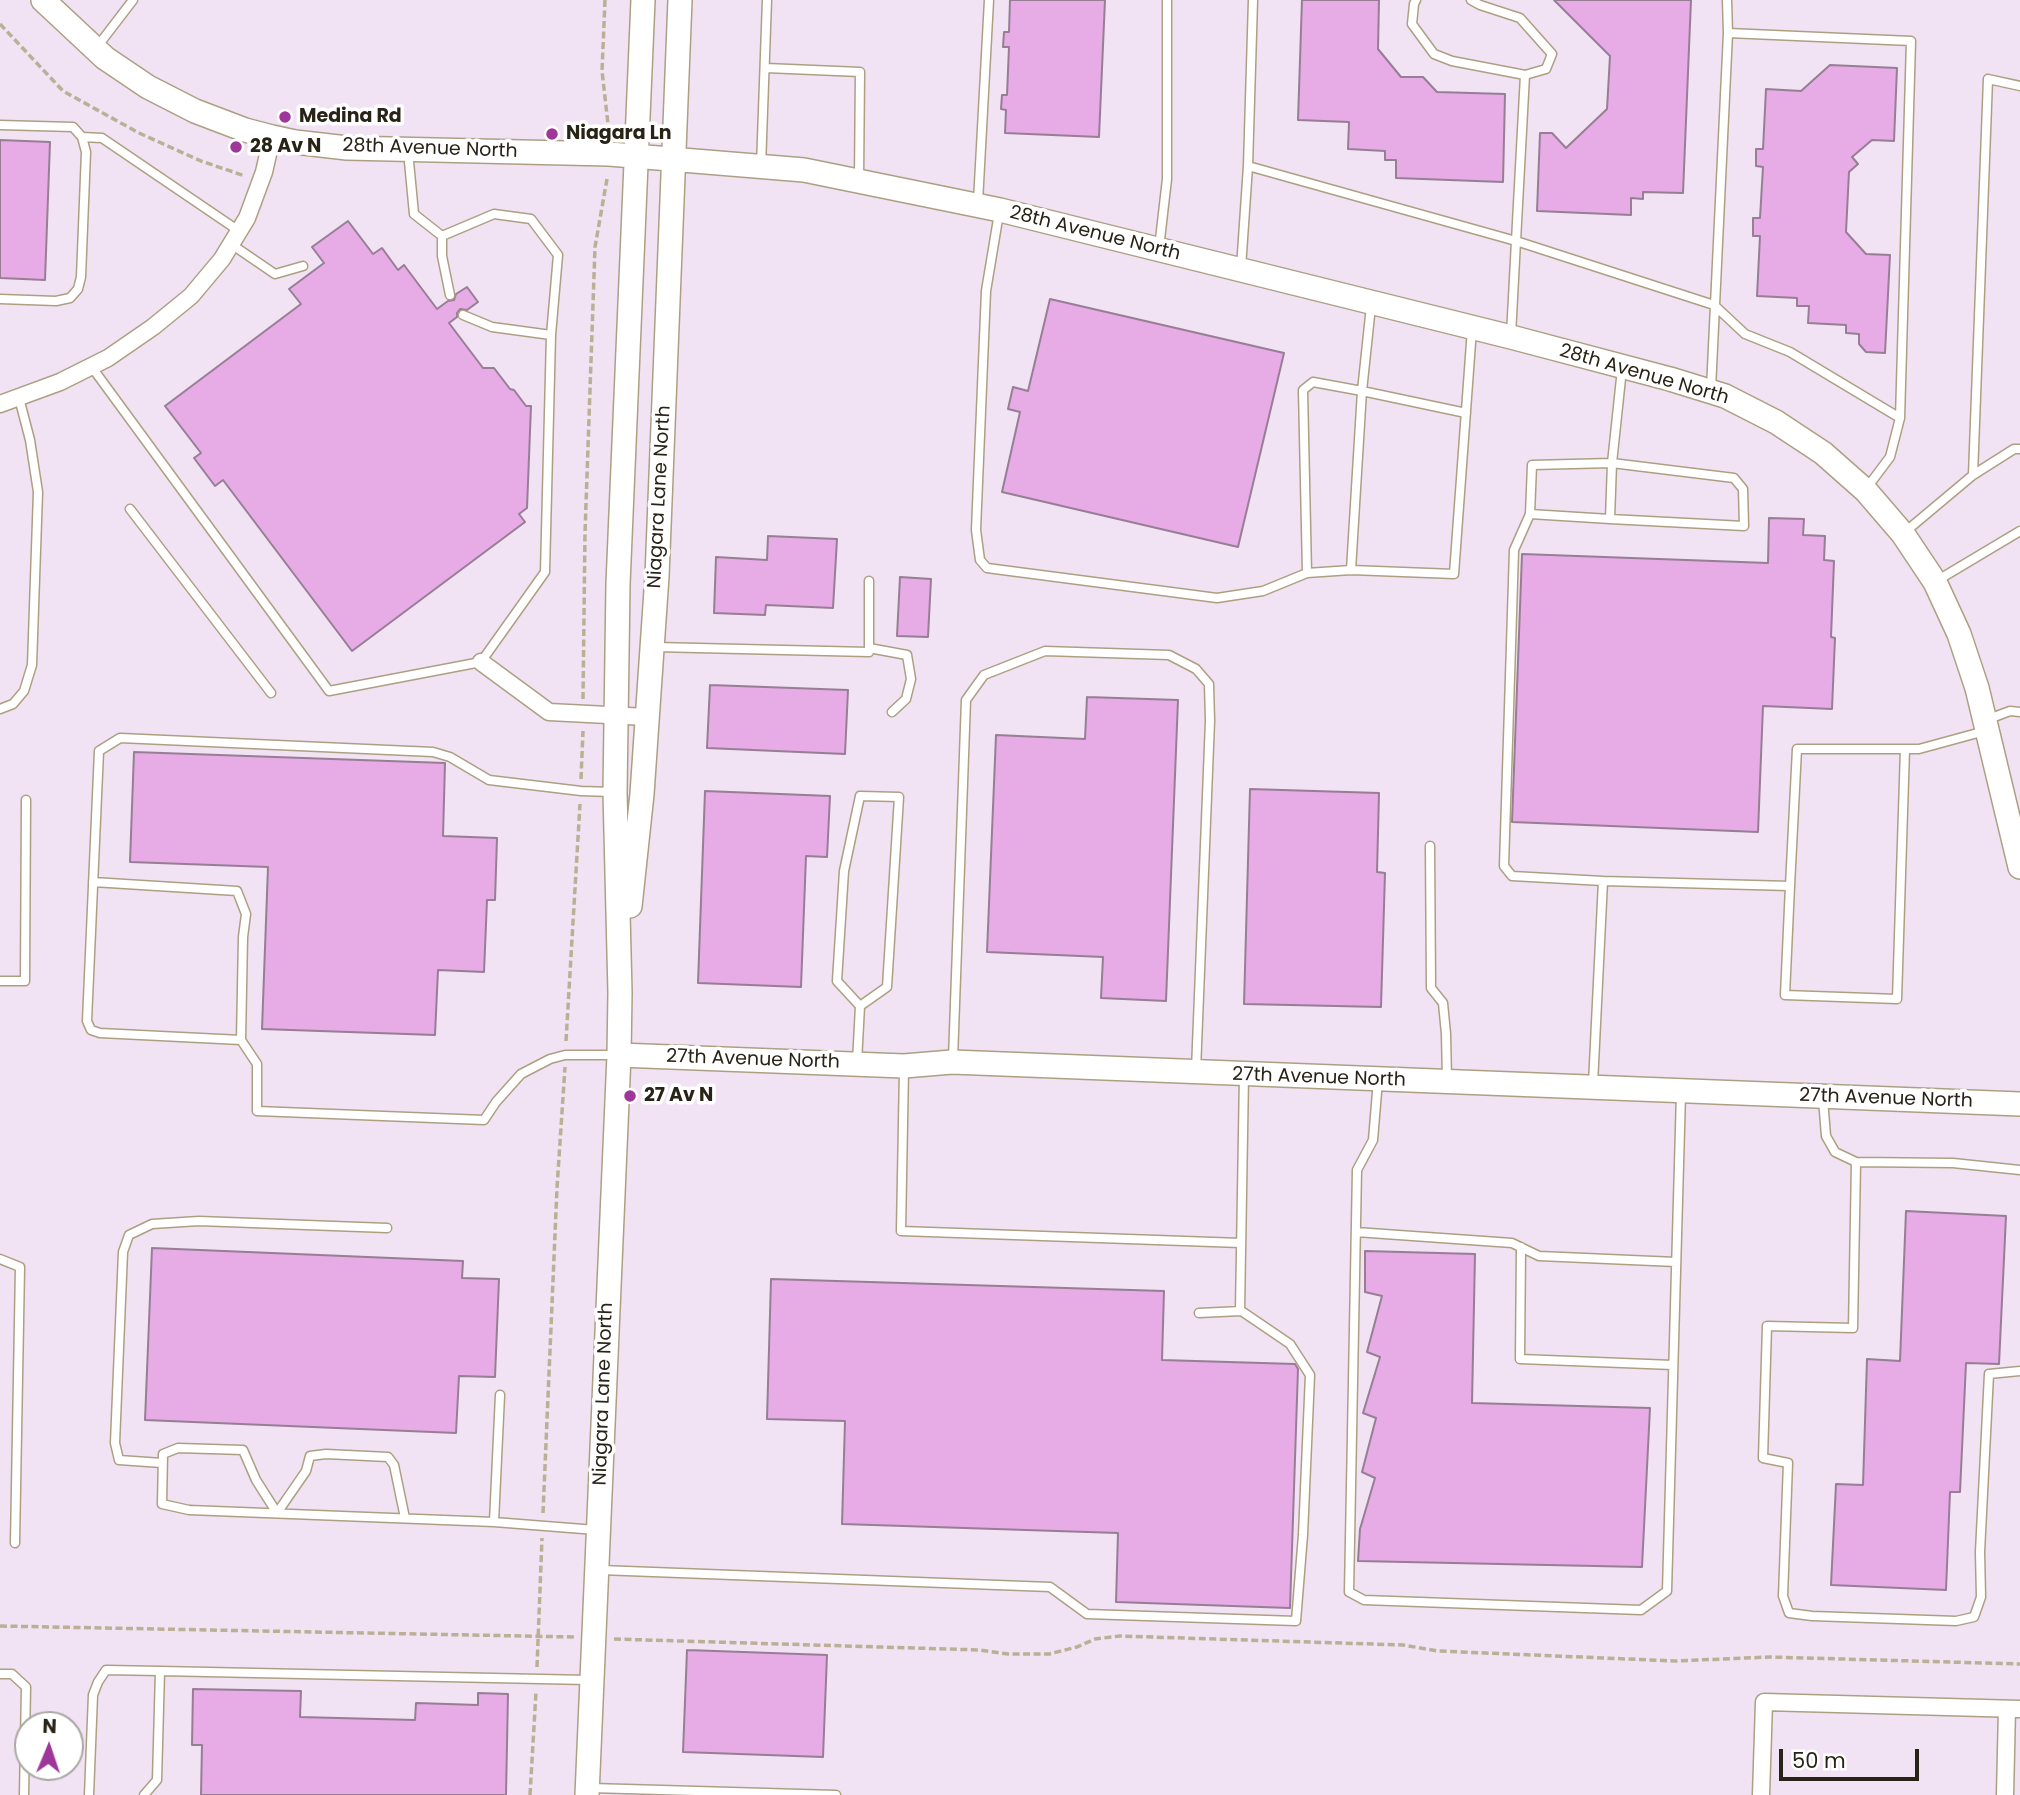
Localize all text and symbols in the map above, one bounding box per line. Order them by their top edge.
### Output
place label: Medina Rd [299,106,402,128]
marker: Medina Rd [277,109,293,125]
place label: Niagara Ln [566,123,672,145]
marker: Niagara Ln [544,126,560,142]
street label: 28th Avenue North [342,135,518,163]
place label: 28 Av N [250,136,321,158]
marker: 28 Av N [228,139,244,155]
street label: 28th Avenue North [1007,202,1183,266]
street label: 28th Avenue North [1557,340,1731,410]
street label: Niagara Lane North [644,405,676,589]
street label: 27th Avenue North [666,1046,840,1074]
street label: 27th Avenue North [1232,1064,1406,1092]
place label: 27 Av N [644,1085,713,1107]
street label: 27th Avenue North [1799,1085,1973,1113]
marker: 27 Av N [622,1088,638,1104]
street label: Niagara Lane North [589,1302,619,1486]
north arrow [14,1711,84,1781]
text: N [42,1713,57,1740]
scale bar [1782,1736,1922,1780]
text: 50 m [1792,1746,1846,1775]

